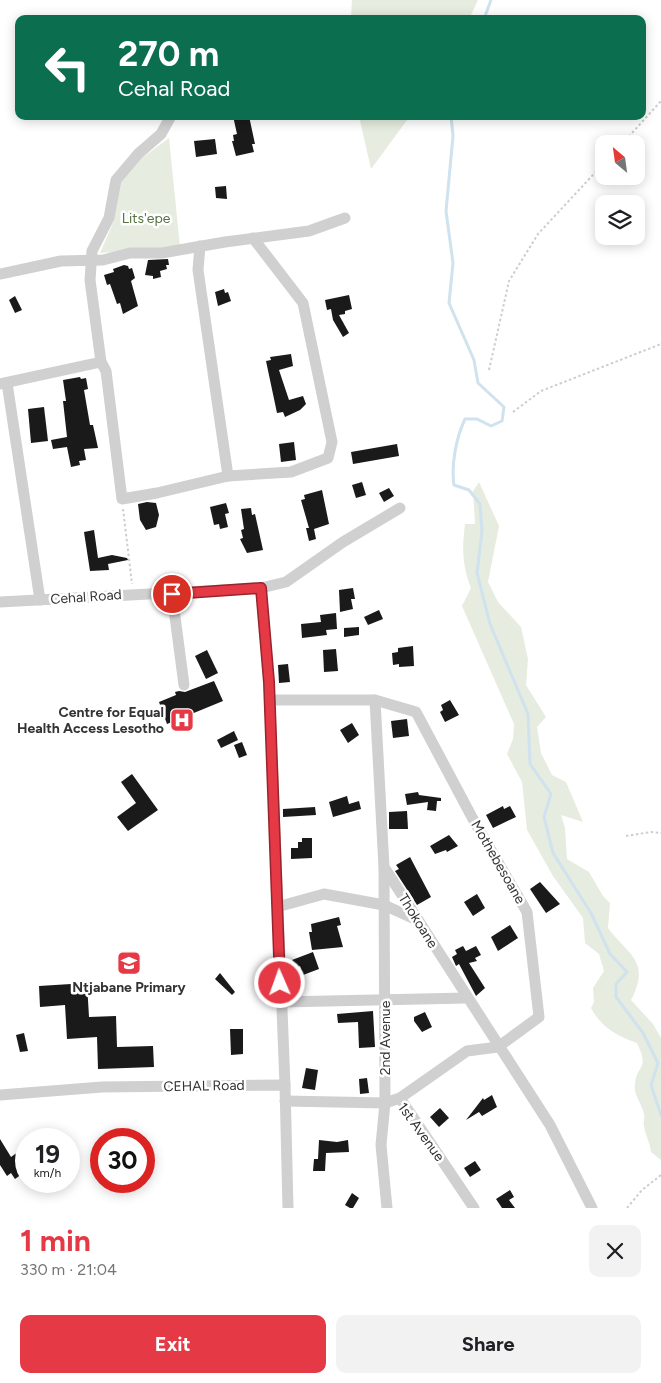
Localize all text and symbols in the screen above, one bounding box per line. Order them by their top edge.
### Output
text: 270 m [118,33,219,75]
icon: left [35,35,100,100]
text: Cehal Road [118,75,230,102]
north arrow [595,135,645,185]
map controls [595,135,645,245]
button: layers [595,195,645,245]
park label: Lits'epe [122,210,171,227]
pin [151,573,193,615]
icon: arrive [158,580,186,608]
street label: Cehal Road [50,586,122,608]
place label: Centre for Equal Health Access Lesotho [17,704,164,737]
hospital icon: Centre for Equal Health Access Lesotho [169,707,195,733]
street label: Mothebesoane [467,817,529,907]
street label: Thokoane [395,891,442,952]
school or university icon: Ntjabane Primary [116,950,142,976]
position arrow [253,956,305,1008]
place label: Ntjabane Primary [72,979,187,996]
street label: 2nd Avenue [377,1000,394,1075]
street label: CEHAL Road [163,1077,245,1095]
street label: 1st Avenue [394,1099,448,1165]
speed limit sign: 30 [90,1128,155,1193]
text: 19 [35,1139,60,1169]
text: km/h [34,1166,61,1180]
text: 1 min [20,1222,91,1259]
button: close [589,1225,641,1277]
text: 330 m · 21:04 [20,1260,117,1279]
button: Exit [20,1315,326,1373]
button: Share [336,1315,641,1373]

